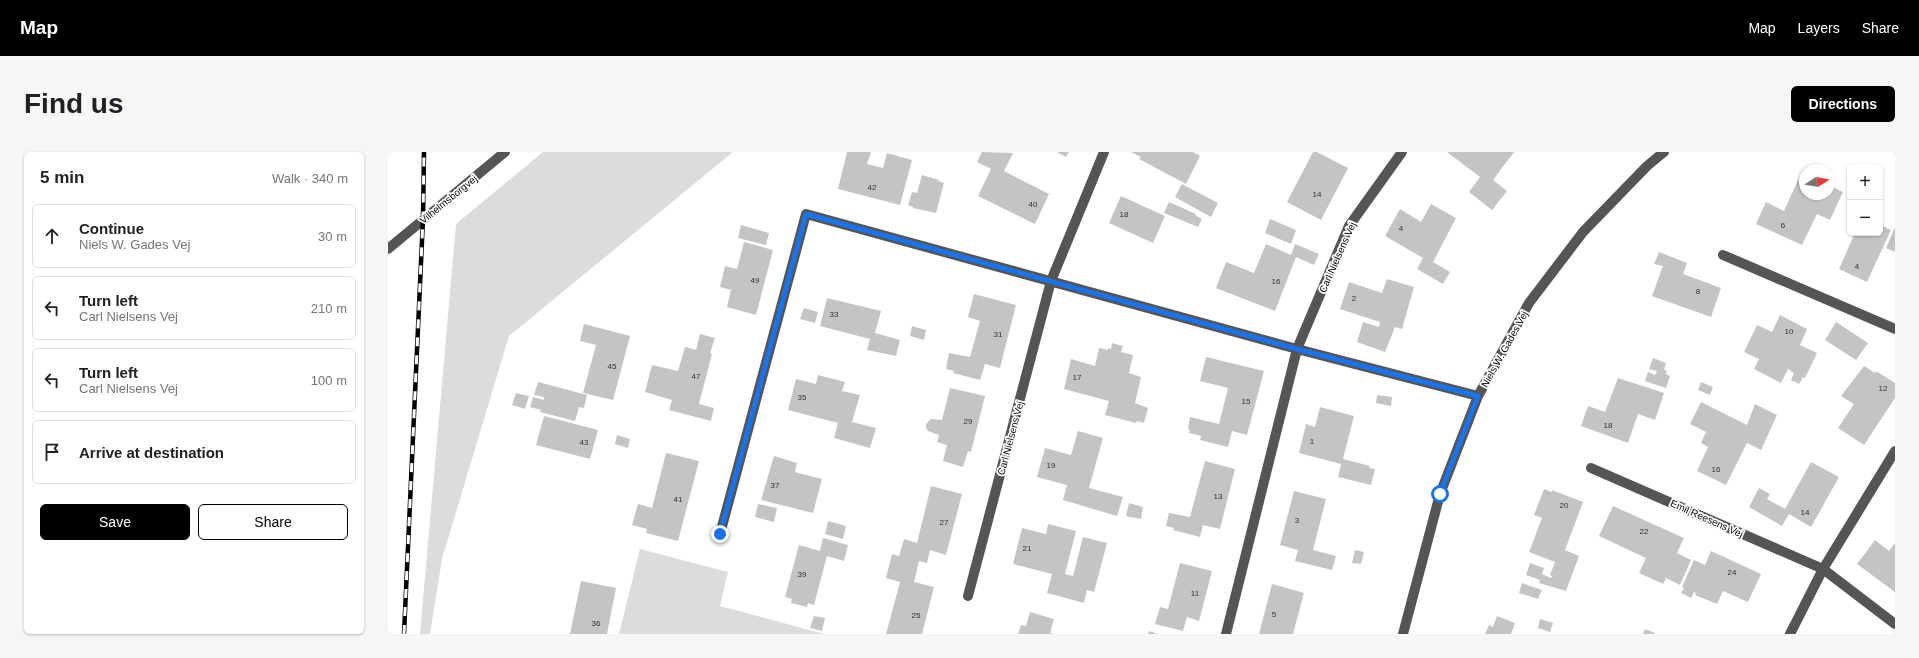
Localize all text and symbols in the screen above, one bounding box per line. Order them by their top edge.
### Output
text: Map [20,17,58,38]
text: Map [1748,20,1776,36]
text: Layers [1798,20,1840,36]
text: Share [1862,20,1899,36]
button: Directions [1791,86,1895,122]
text: Find us [24,88,124,119]
north arrow [1799,164,1835,200]
map controls [1847,164,1883,236]
button: + [1847,164,1883,200]
text: 5 min [40,168,84,187]
text: Walk · 340 m [272,171,348,186]
street label: Vilhelmsborgvej [417,173,479,226]
house number: 42 [868,183,877,192]
house number: 14 [1313,190,1322,199]
house number: 40 [1029,200,1038,209]
button: − [1847,200,1883,236]
house number: 18 [1120,210,1129,219]
text: Continue [79,220,144,237]
street label: Carl Nielsens Vej [1317,220,1358,294]
house number: 6 [1781,221,1786,230]
house number: 4 [1399,224,1404,233]
icon: ahead [41,225,63,247]
text: 30 m [318,229,347,244]
text: Niels W. Gades Vej [79,237,190,252]
house number: 4 [1855,262,1860,271]
house number: 49 [751,276,760,285]
house number: 16 [1272,277,1281,286]
house number: 8 [1696,287,1701,296]
text: Turn left [79,292,138,309]
house number: 2 [1352,294,1357,303]
icon: left [41,297,63,319]
text: 210 m [311,301,347,316]
text: Carl Nielsens Vej [79,309,178,324]
street label: Niels W. Gades Vej [1479,309,1530,389]
house number: 33 [830,310,839,319]
house number: 10 [1785,327,1794,336]
house number: 31 [994,330,1003,339]
house number: 45 [608,362,617,371]
text: Turn left [79,364,138,381]
icon: left [41,369,63,391]
house number: 47 [692,372,701,381]
text: 100 m [311,373,347,388]
house number: 17 [1073,373,1082,382]
text: Carl Nielsens Vej [79,381,178,396]
house number: 12 [1879,384,1888,393]
house number: 35 [798,393,807,402]
house number: 15 [1242,397,1251,406]
street label: Carl Nielsens Vej [995,400,1026,476]
house number: 29 [964,417,973,426]
house number: 18 [1604,421,1613,430]
house number: 1 [1310,437,1315,446]
house number: 43 [580,438,589,447]
icon: arrive [41,441,63,463]
text: Arrive at destination [79,444,224,461]
house number: 19 [1047,461,1056,470]
house number: 16 [1712,465,1721,474]
house number: 37 [771,481,780,490]
route start [1431,485,1449,503]
house number: 13 [1214,492,1223,501]
house number: 41 [674,495,683,504]
street label: Emil Reesens Vej [1669,497,1745,539]
house number: 20 [1560,501,1569,510]
button: Save [40,504,190,540]
button: Share [198,504,348,540]
house number: 14 [1801,508,1810,517]
house number: 3 [1295,516,1300,525]
house number: 27 [940,518,949,527]
route end [711,525,729,543]
house number: 22 [1640,527,1649,536]
house number: 21 [1023,544,1032,553]
house number: 24 [1728,568,1737,577]
house number: 39 [798,570,807,579]
house number: 11 [1191,589,1200,598]
house number: 5 [1272,610,1277,619]
house number: 25 [912,611,921,620]
house number: 36 [592,619,601,628]

